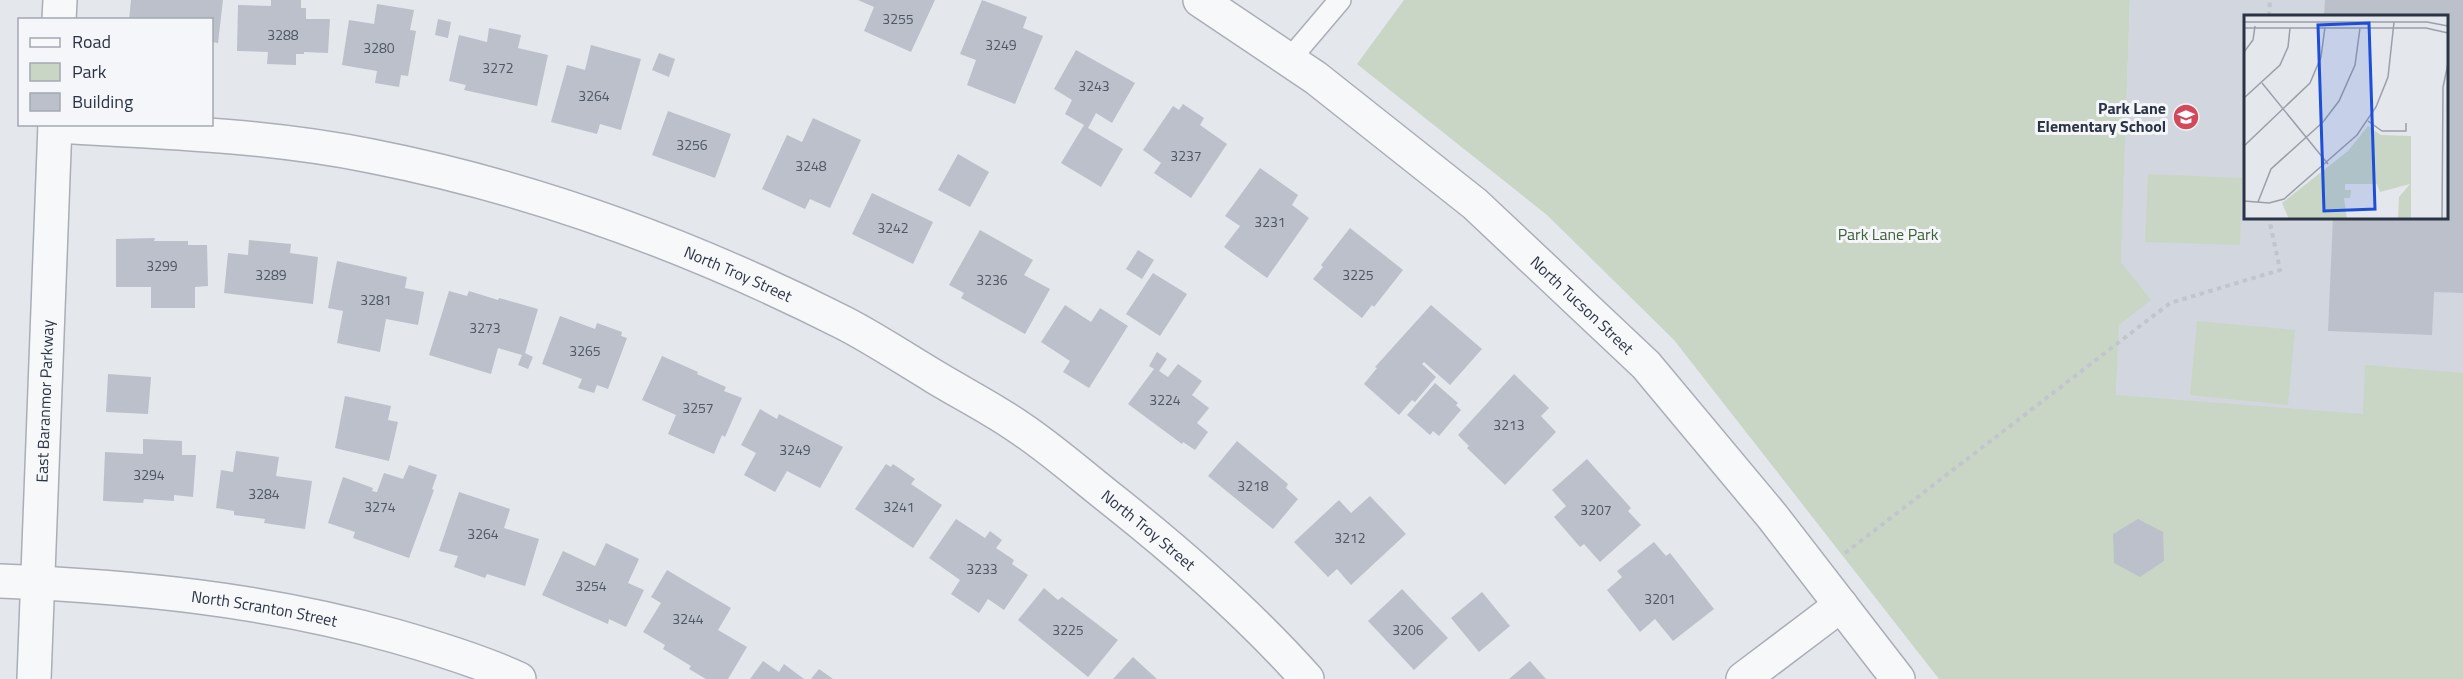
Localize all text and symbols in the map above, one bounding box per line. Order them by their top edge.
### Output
house number: 3255 [882,8,914,29]
inset map [2244,15,2448,219]
legend [18,18,213,126]
house number: 3288 [267,24,299,45]
text: Road [72,28,111,55]
house number: 3249 [985,34,1017,55]
house number: 3280 [363,37,395,58]
house number: 3272 [482,57,514,78]
text: Park [72,58,107,85]
house number: 3243 [1078,75,1110,96]
house number: 3264 [578,85,610,106]
text: Building [72,88,133,115]
place label: Park Lane Elementary School [2037,96,2166,138]
school or university icon: Park Lane Elementary School [2171,102,2201,132]
house number: 3256 [676,134,708,155]
house number: 3237 [1170,145,1202,166]
house number: 3248 [795,155,827,176]
house number: 3231 [1254,211,1286,232]
house number: 3242 [877,217,909,238]
park label: Park Lane Park [1838,222,1939,246]
street label: North Troy Street [680,240,796,308]
street label: North Tucson Street [1525,250,1640,360]
house number: 3299 [146,255,178,276]
house number: 3289 [255,264,287,285]
house number: 3225 [1342,264,1374,285]
house number: 3236 [976,269,1008,290]
house number: 3281 [360,289,392,310]
house number: 3273 [469,317,501,338]
street label: East Baranmor Parkway [29,319,60,483]
house number: 3265 [569,340,601,361]
house number: 3224 [1149,389,1181,410]
house number: 3257 [682,397,714,418]
house number: 3213 [1493,414,1525,435]
house number: 3249 [779,439,811,460]
house number: 3294 [133,464,165,485]
house number: 3218 [1237,475,1269,496]
house number: 3284 [248,483,280,504]
street label: North Troy Street [1096,484,1201,576]
house number: 3274 [364,496,396,517]
house number: 3241 [883,496,915,517]
house number: 3207 [1580,499,1612,520]
house number: 3264 [467,523,499,544]
house number: 3212 [1334,527,1366,548]
house number: 3233 [966,558,998,579]
house number: 3254 [575,575,607,596]
street label: North Scranton Street [190,584,340,633]
house number: 3201 [1644,588,1676,609]
house number: 3244 [672,608,704,629]
house number: 3225 [1052,619,1084,640]
house number: 3206 [1392,619,1424,640]

